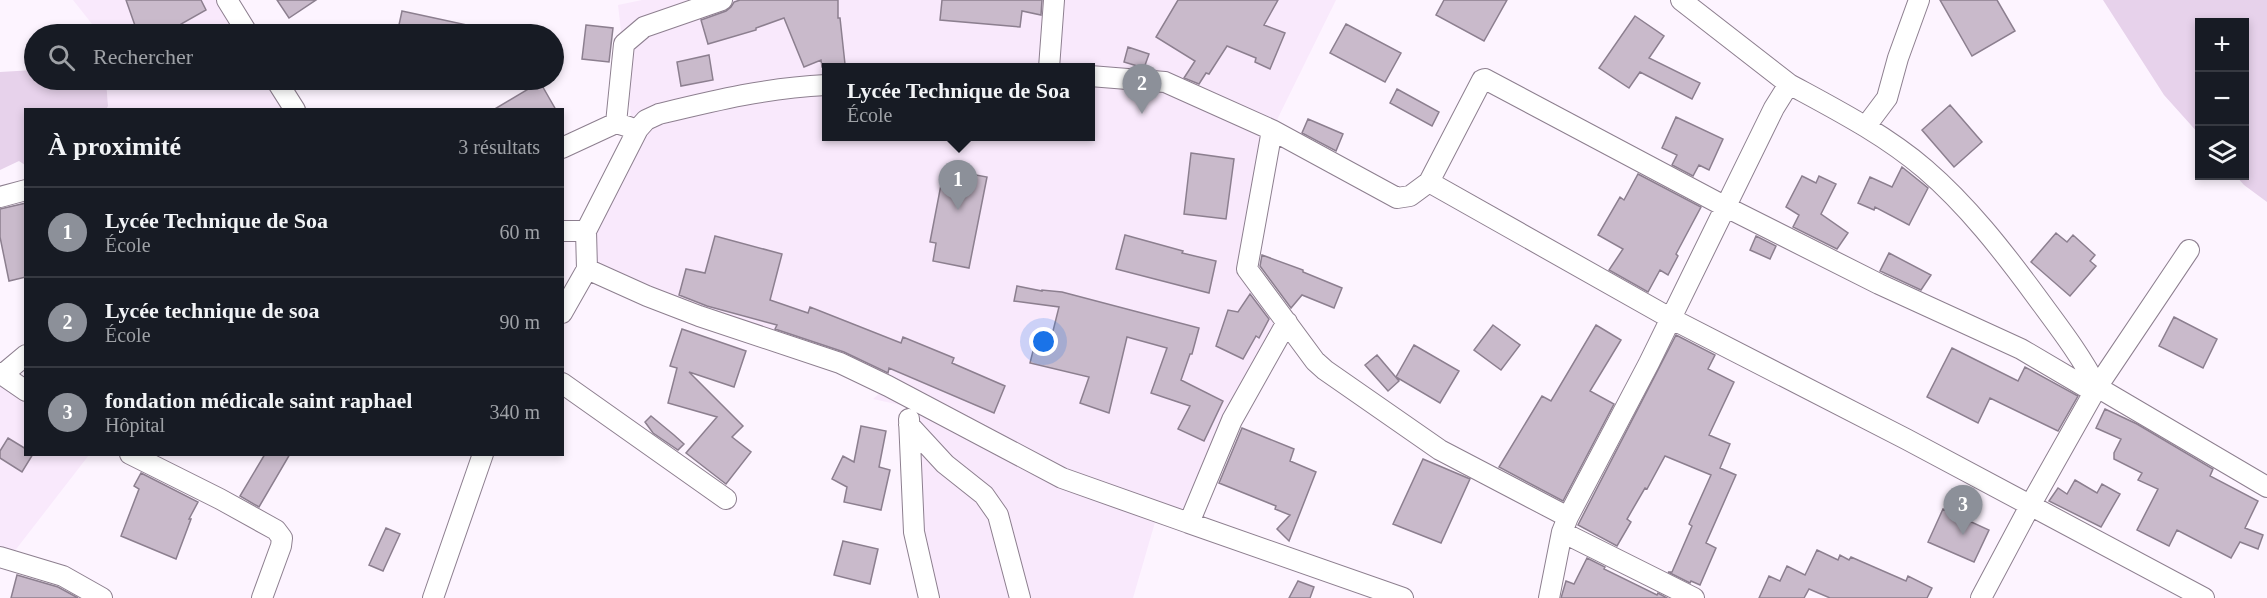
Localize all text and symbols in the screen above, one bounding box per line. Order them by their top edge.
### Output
map controls [2195,18,2249,180]
button: + [2195,18,2249,72]
search box [24,24,564,90]
icon: search [45,41,78,74]
text: Rechercher [93,44,193,69]
popup [822,63,1095,141]
pin: 2 [1122,64,1162,114]
button: − [2195,72,2249,126]
text: Lycée Technique de Soa [847,78,1070,103]
text: École [847,104,892,126]
button: layers [2195,126,2249,180]
text: À proximité [48,132,181,161]
text: 3 résultats [458,136,540,158]
pin: 1 [938,160,978,210]
text: Lycée Technique de Soa [105,208,328,233]
text: 1 [63,221,73,243]
text: 60 m [499,221,540,243]
text: École [105,234,151,256]
text: Lycée technique de soa [105,298,320,323]
text: 2 [63,311,73,333]
text: 90 m [499,311,540,333]
text: École [105,324,151,346]
your location [1029,327,1058,356]
text: fondation médicale saint raphael [105,388,412,413]
text: 3 [63,401,73,423]
text: 340 m [489,401,540,423]
text: Hôpital [105,414,165,436]
pin: 3 [1944,486,1982,535]

